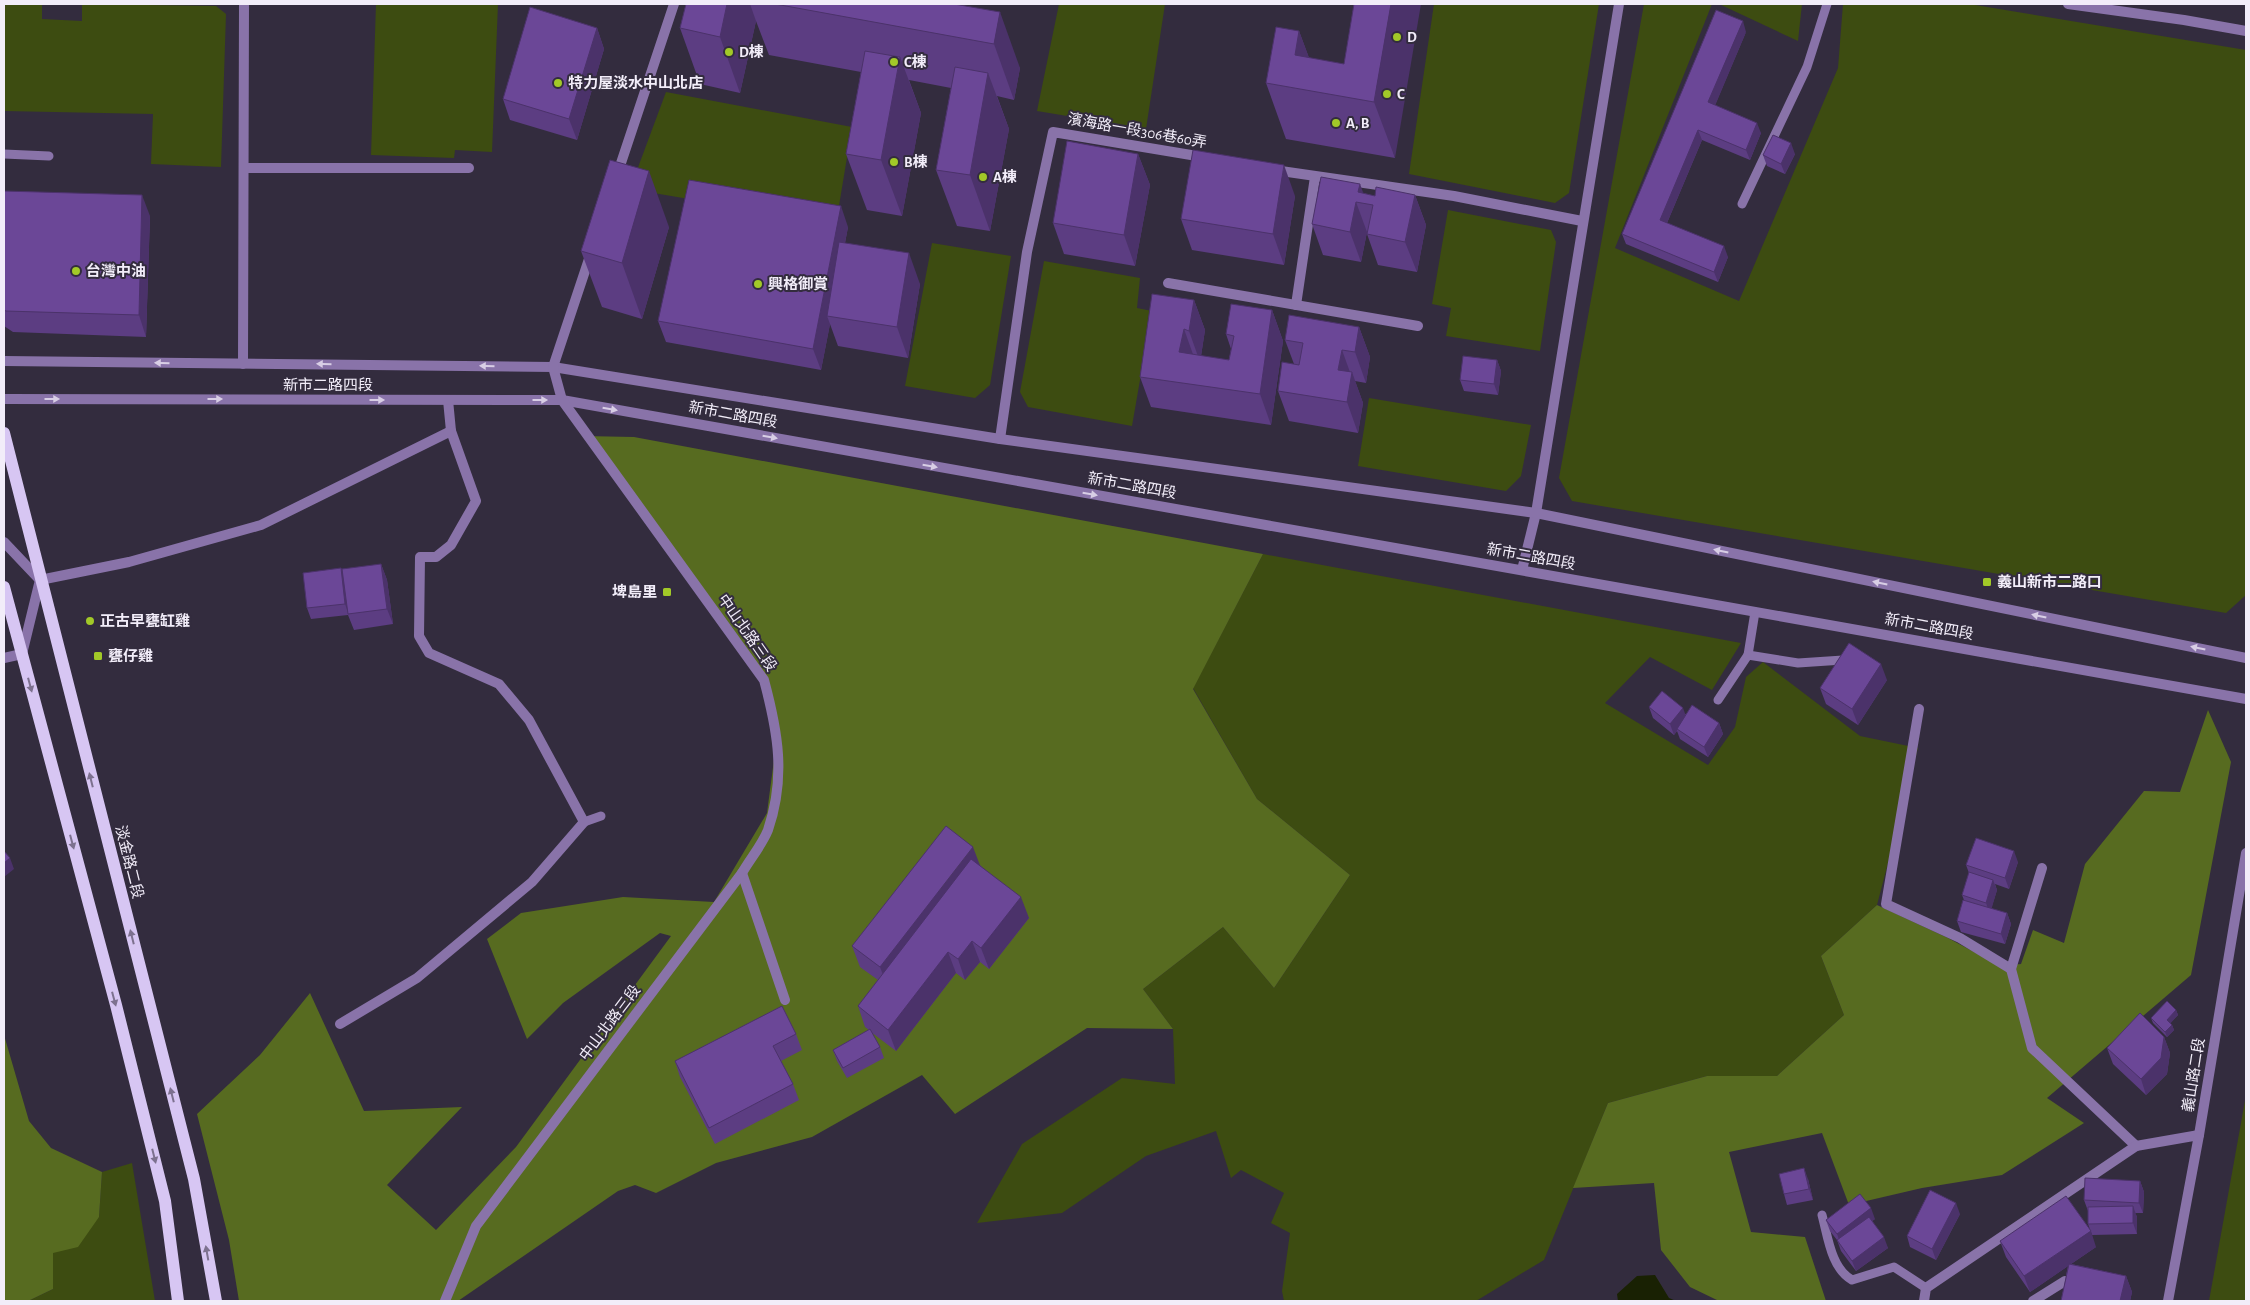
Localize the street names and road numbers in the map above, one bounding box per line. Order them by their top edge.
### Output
street label: 濱海路一段306巷60弄 [1066,110,1208,151]
street label: 新市二路四段 [283,377,373,393]
street label: 新市二路四段 [687,399,779,430]
street label: 新市二路四段 [1086,470,1178,501]
street label: 新市二路四段 [1485,541,1577,572]
street label: 中山北路三段 [715,591,781,674]
street label: 新市二路四段 [1883,611,1975,642]
street label: 淡金路二段 [113,824,146,900]
street label: 中山北路三段 [575,981,643,1063]
street label: 義山路二段 [2180,1037,2207,1113]

